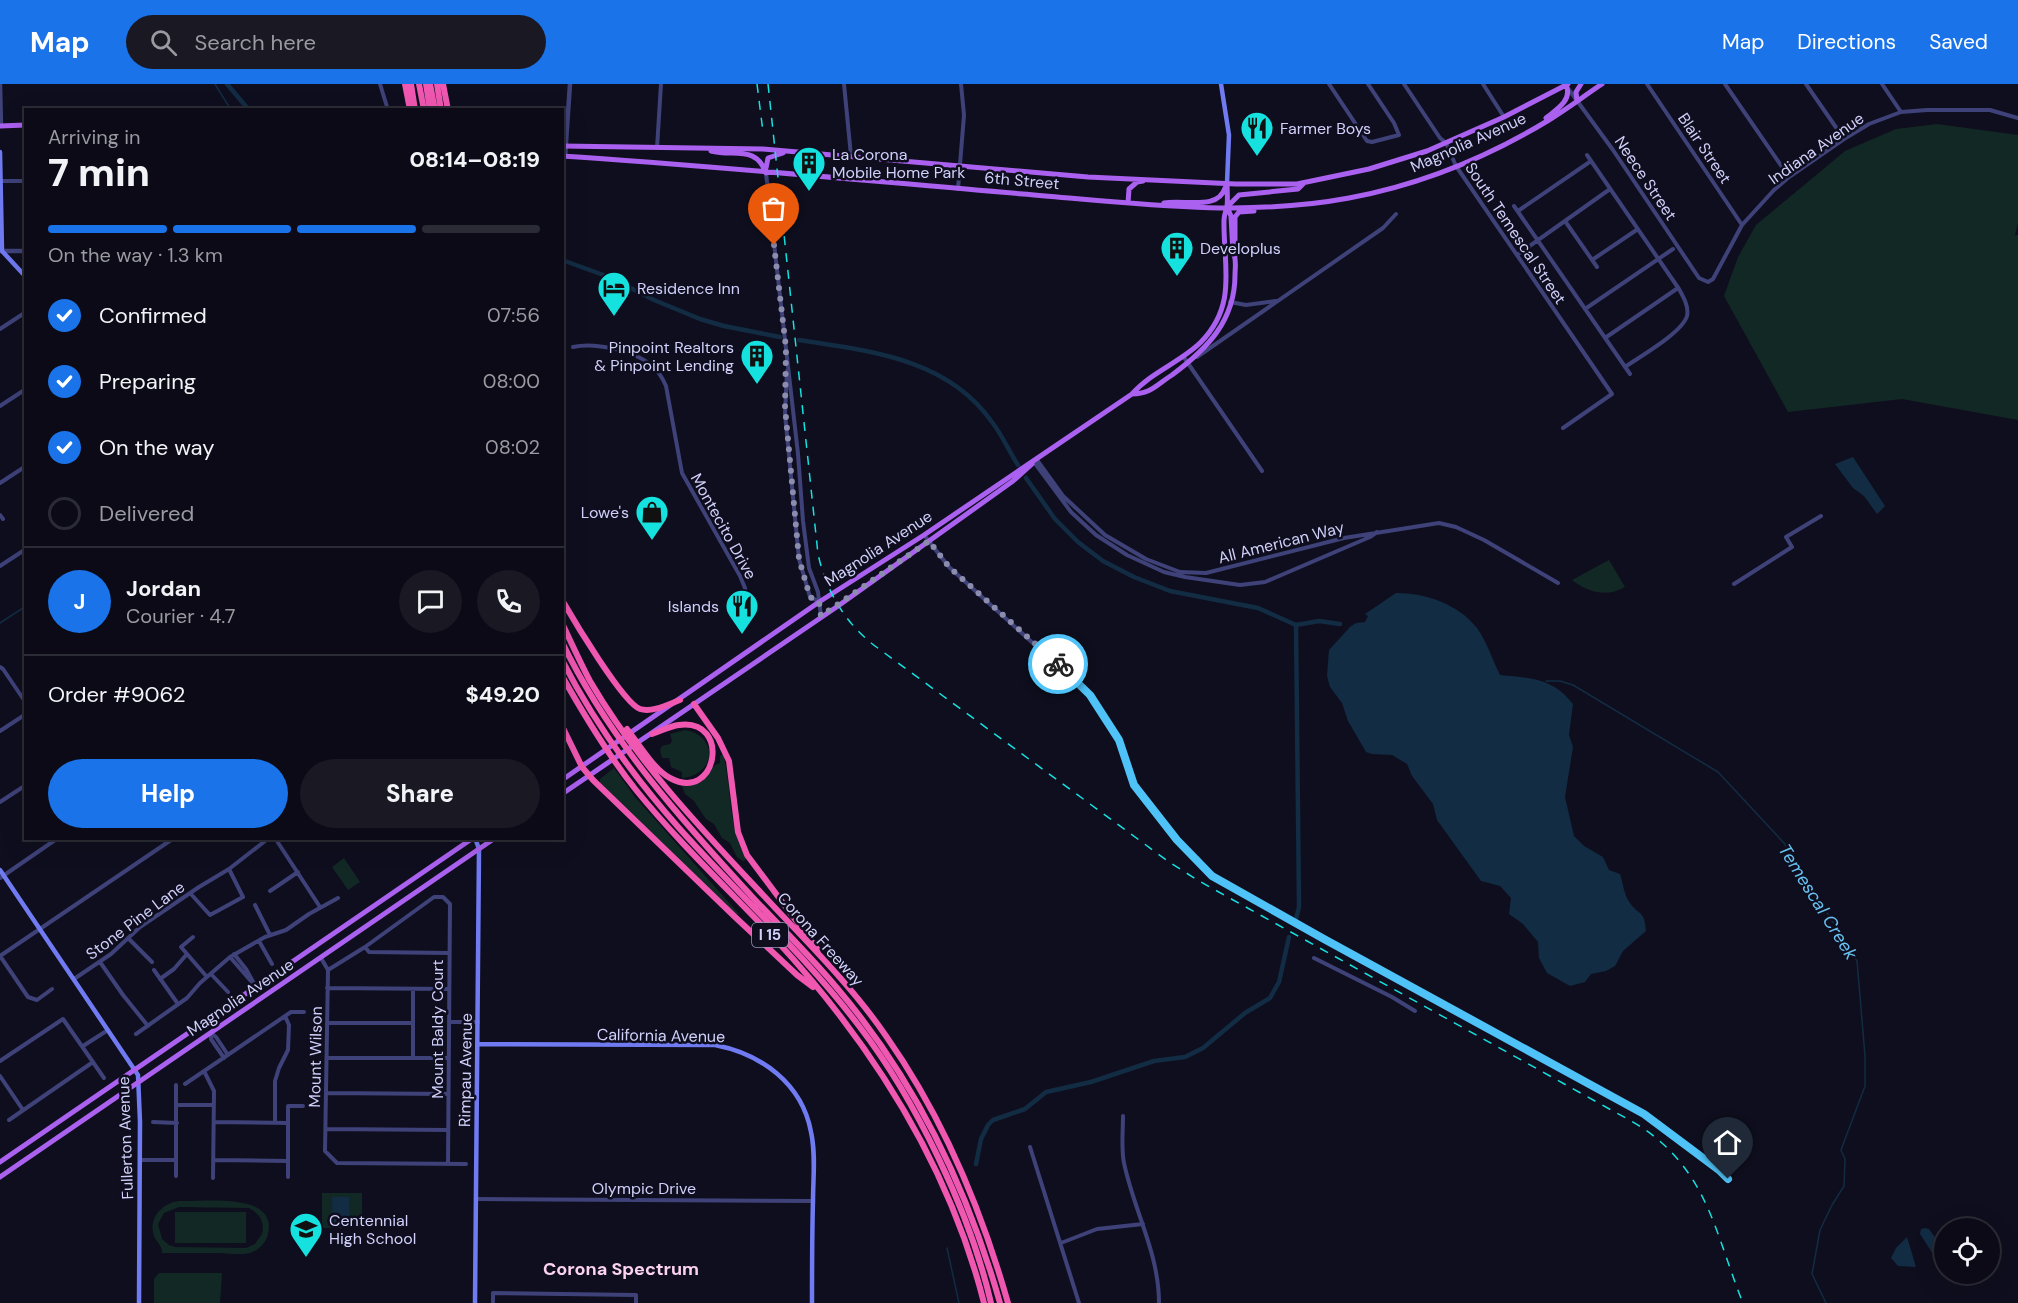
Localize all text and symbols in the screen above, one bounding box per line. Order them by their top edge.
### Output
search box [126,15,546,69]
text: Map [30,24,90,61]
icon: search [147,26,180,59]
text: Search here [195,28,316,57]
text: Map [1722,28,1764,56]
text: Directions [1797,28,1896,56]
text: Saved [1929,28,1988,56]
street label: Magnolia Avenue [1407,108,1529,177]
street label: Indiana Avenue [1764,108,1868,189]
street label: Blair Street [1673,109,1736,188]
restaurant icon: Farmer Boys [1239,110,1275,157]
place label: Farmer Boys [1280,118,1371,139]
text: Arriving in [48,124,140,150]
street label: Neece Street [1610,132,1681,224]
place label: La Corona Mobile Home Park [832,144,965,183]
text: 08:14–08:19 [410,145,540,174]
building icon: La Corona Mobile Home Park [791,145,827,192]
text: 7 min [48,147,150,198]
street label: South Temescal Street [1460,158,1571,308]
street label: 6th Street [984,167,1060,194]
pin [748,183,799,245]
icon: bag [757,192,790,225]
building icon: Developlus [1159,230,1195,277]
place label: Developlus [1200,238,1281,259]
text: On the way · 1.3 km [48,242,223,268]
hotel icon: Residence Inn [596,270,632,317]
place label: Residence Inn [637,278,740,299]
icon: check [48,299,81,332]
text: Confirmed [99,301,207,330]
text: 07:56 [487,302,540,328]
place label: Pinpoint Realtors & Pinpoint Lending [594,337,734,376]
building icon: Pinpoint Realtors & Pinpoint Lending [739,338,775,385]
icon: check [48,365,81,398]
text: Preparing [99,367,196,396]
text: 08:00 [483,368,540,394]
icon: check [48,431,81,464]
text: On the way [99,433,214,462]
text: 08:02 [485,434,540,460]
street label: Montecito Drive [686,470,761,583]
shop icon: Lowe's [634,494,670,541]
text: Delivered [99,499,194,528]
place label: Lowe's [581,502,629,523]
street label: Magnolia Avenue [820,506,936,591]
street label: All American Way [1216,517,1346,568]
button: chat [399,570,462,633]
button: phone [477,570,540,633]
text: Jordan [126,574,201,603]
text: J [74,587,85,616]
restaurant icon: Islands [724,588,760,635]
place label: Islands [668,596,719,617]
text: Courier · 4.7 [126,603,235,629]
courier [1028,634,1088,694]
icon: bike [1042,648,1075,681]
text: Order #9062 [48,680,186,709]
text: $49.20 [465,680,540,709]
button: Help [48,759,288,828]
button: Share [300,759,540,828]
water label: Temescal Creek [1773,840,1864,965]
street label: Stone Pine Lane [82,876,189,964]
street label: Corona Freeway [773,888,868,991]
road number: I 15 [752,923,788,947]
street label: Magnolia Avenue [183,954,298,1041]
street label: Mount Baldy Court [427,959,448,1099]
street label: Mount Wilson [304,1006,327,1108]
street label: Rimpau Avenue [454,1013,477,1127]
street label: California Avenue [597,1024,725,1047]
street label: Fullerton Avenue [113,1076,138,1200]
pin [1702,1117,1753,1179]
icon: home [1711,1126,1744,1159]
street label: Olympic Drive [592,1178,696,1199]
place label: Centennial High School [329,1210,416,1249]
school or university icon: Centennial High School [288,1211,324,1258]
map controls [1934,1218,2000,1284]
button: locate [1934,1218,2000,1284]
district label: Corona Spectrum [543,1257,699,1281]

